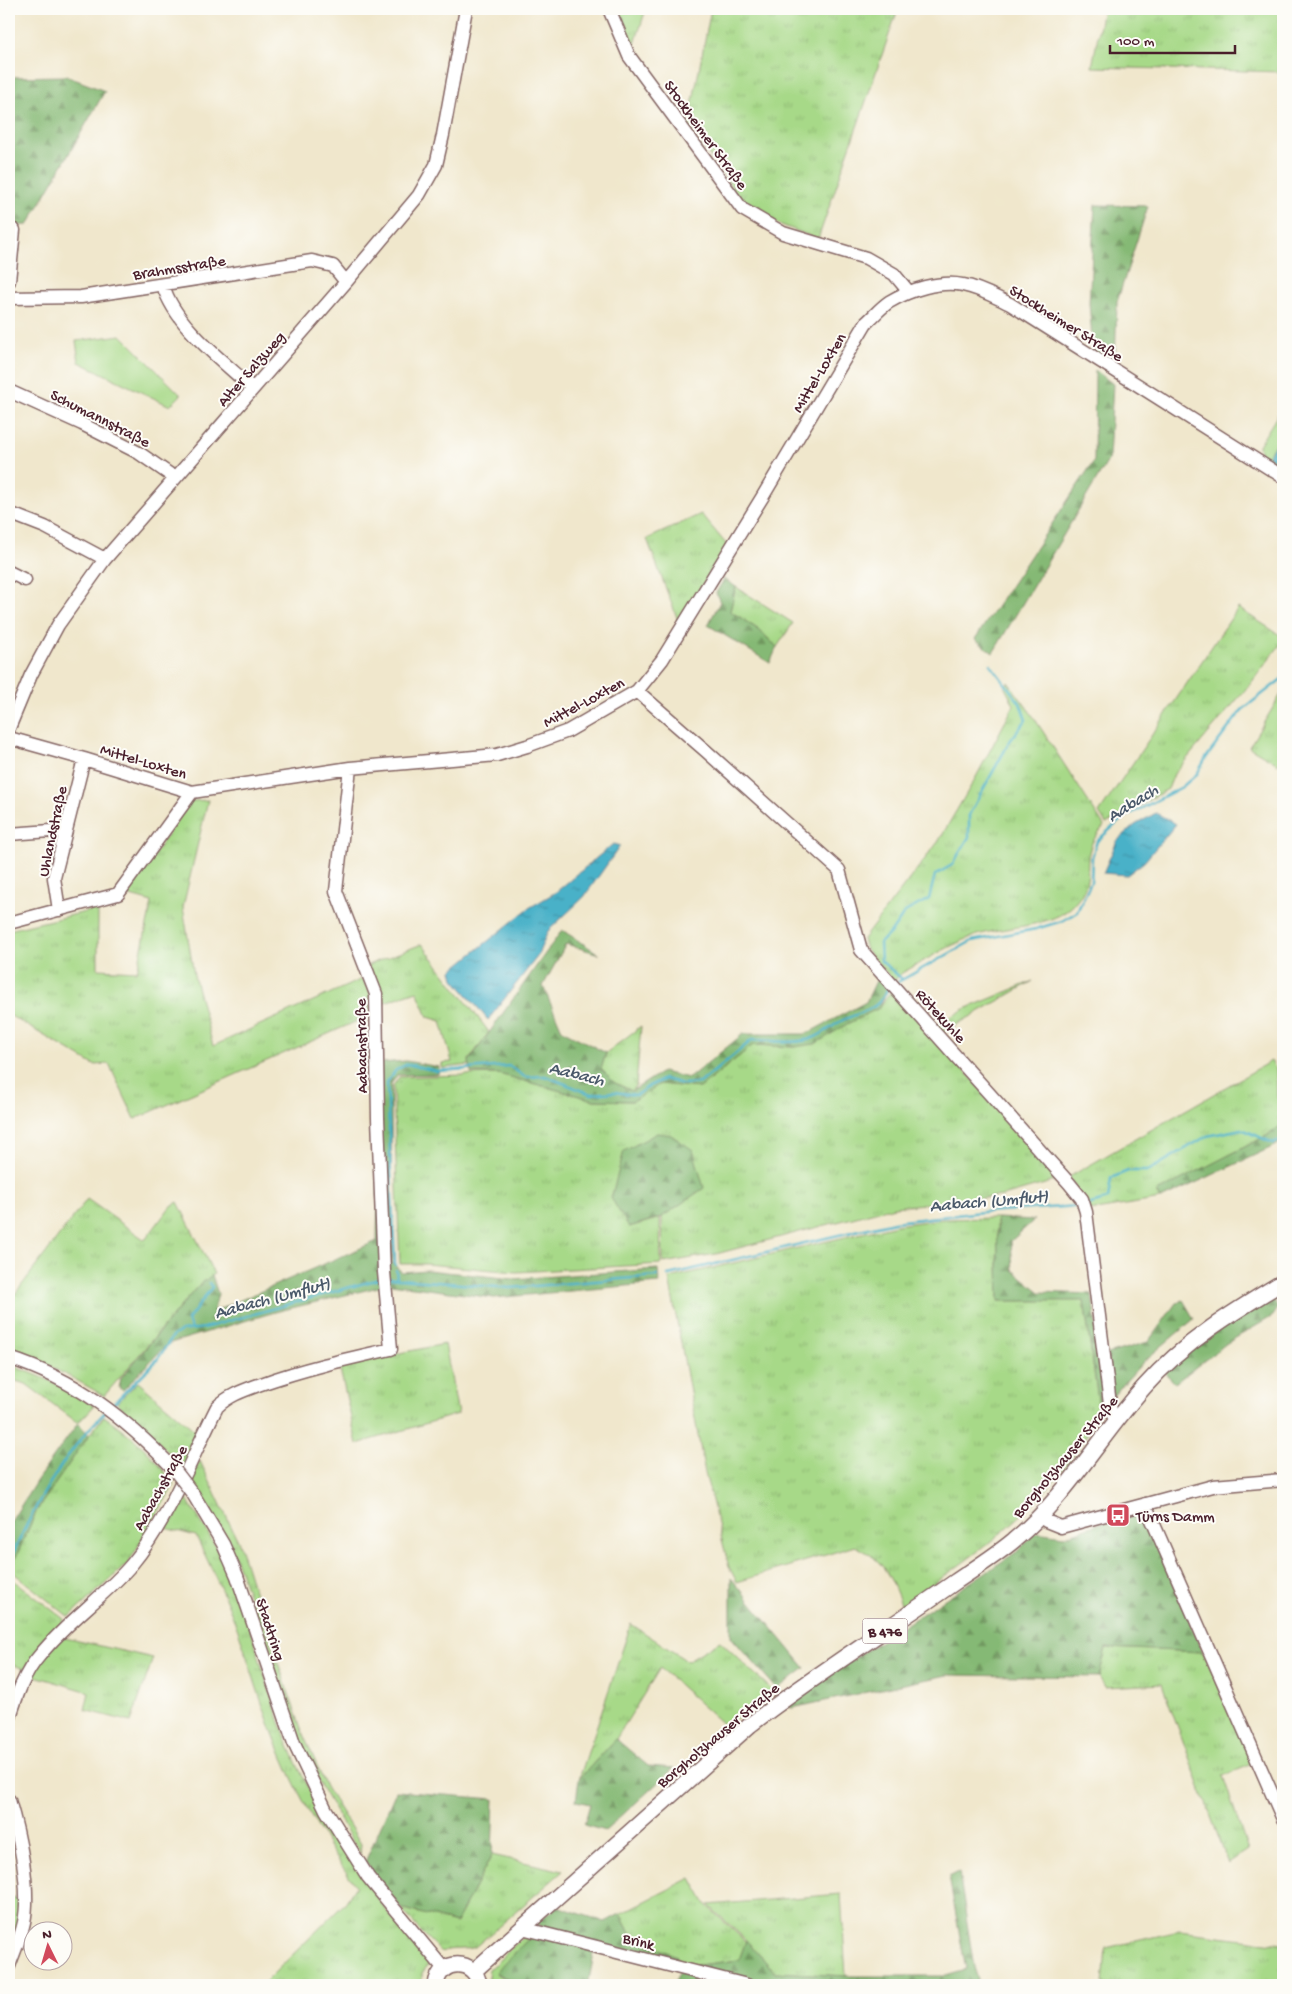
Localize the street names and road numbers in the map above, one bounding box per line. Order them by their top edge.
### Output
street label: Stockheimer Straße [658,78,751,195]
street label: Brahmsstraße [131,253,228,286]
street label: Stockheimer Straße [1005,282,1126,368]
street label: Alter Salzweg [215,329,291,412]
street label: Mittel-Loxten [790,330,852,417]
street label: Schumannstraße [46,387,153,454]
street label: Mittel-Loxten [541,675,629,733]
street label: Mittel-Loxten [97,741,189,786]
street label: Uhlandstraße [36,784,73,879]
street label: Rötekuhle [910,986,969,1049]
street label: Aabachstraße [353,998,374,1093]
street label: Borgholzhauser Straße [1009,1393,1124,1524]
street label: Aabachstraße [131,1442,194,1535]
street label: Stadtring [250,1596,288,1664]
road number: B 476 [862,1618,908,1644]
street label: Borgholzhauser Straße [653,1679,785,1794]
street label: Brink [619,1930,658,1957]

